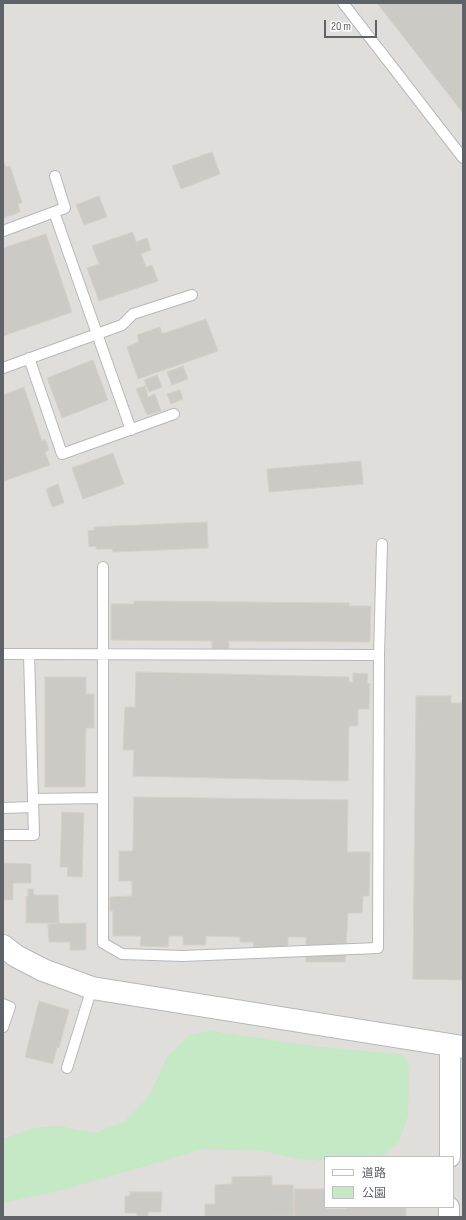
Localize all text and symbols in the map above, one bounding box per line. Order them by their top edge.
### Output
scale bar [326,12,379,38]
text: 20 m [331,19,351,34]
legend [324,1156,454,1208]
text: 道路 [362,1166,386,1181]
text: 公園 [362,1186,386,1201]

